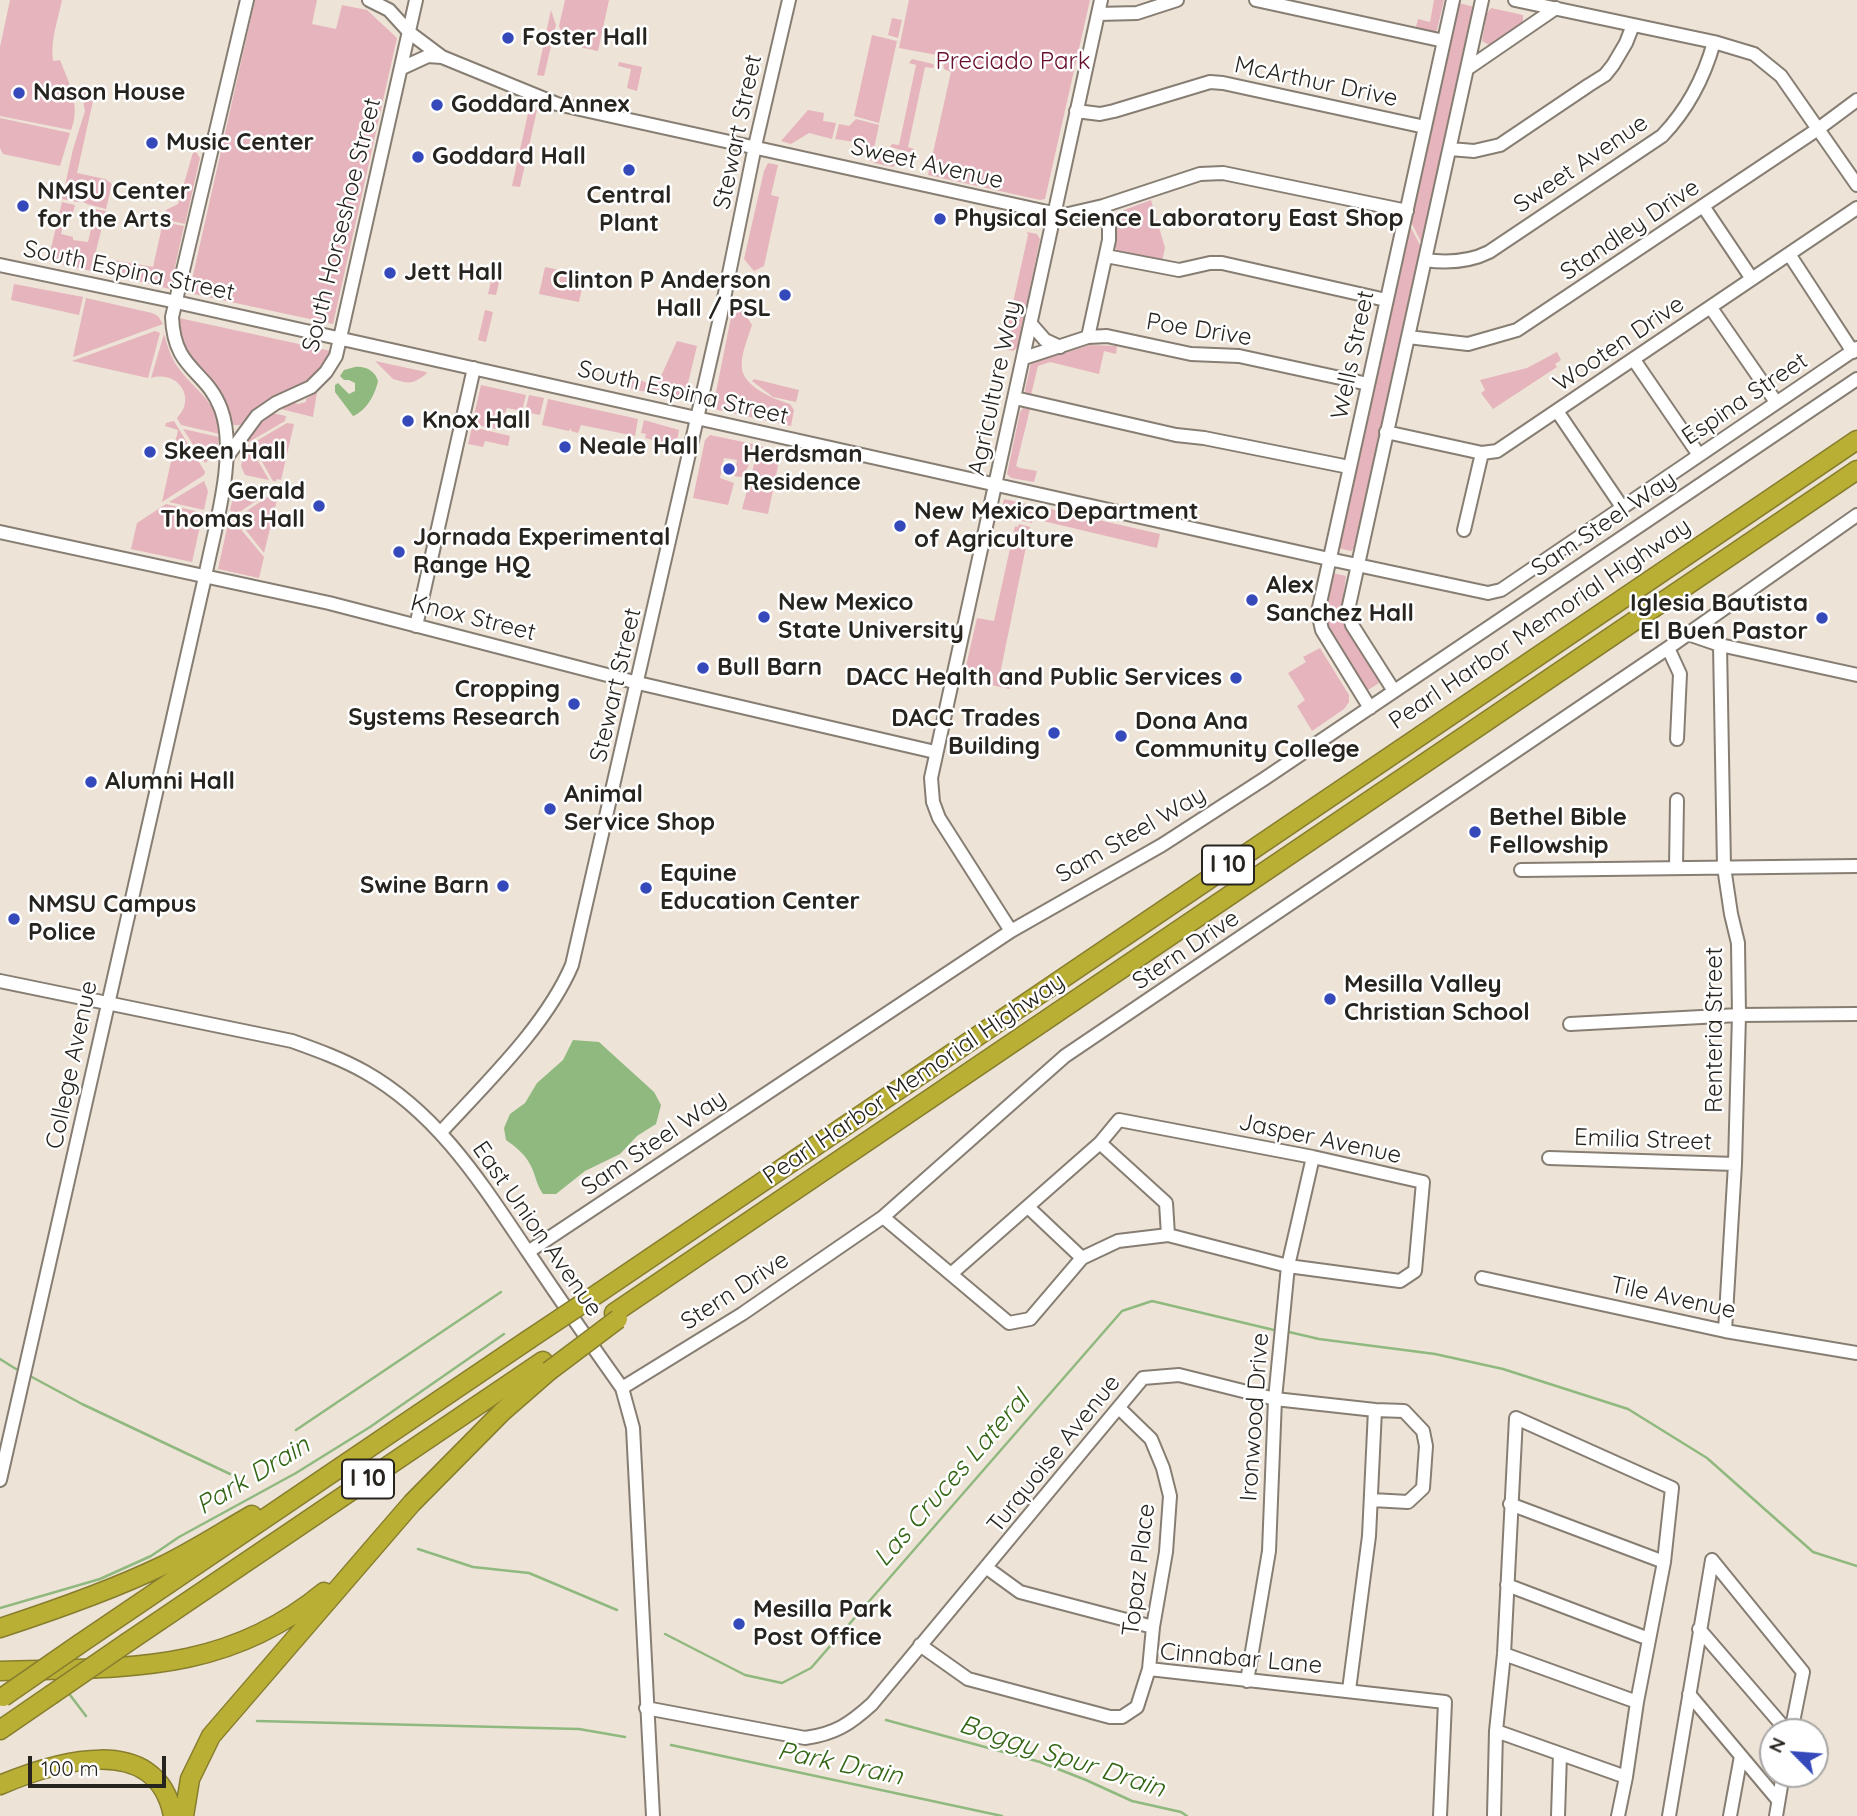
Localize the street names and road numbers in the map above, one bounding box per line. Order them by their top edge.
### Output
street label: McArthur Drive [1232,51,1400,113]
street label: Stewart Street [708,52,768,212]
street label: South Horseshoe Street [296,95,388,355]
street label: Sweet Avenue [1509,109,1653,219]
street label: Sweet Avenue [848,132,1006,196]
street label: Standley Drive [1555,173,1705,287]
street label: South Espina Street [21,235,237,307]
street label: Wells Street [1325,288,1381,422]
street label: Wooten Drive [1548,290,1690,398]
street label: Agriculture Way [962,298,1028,478]
street label: Poe Drive [1144,307,1254,353]
street label: Espina Street [1677,346,1813,452]
street label: South Espina Street [575,355,791,431]
street label: Sam Steel Way [1526,465,1682,583]
street label: Pearl Harbor Memorial Highway [1384,512,1696,736]
street label: Knox Street [407,589,539,647]
street label: Stewart Street [584,605,648,765]
street label: Sam Steel Way [1051,780,1211,890]
road number: I 10 [1202,846,1254,884]
street label: Stern Drive [1127,904,1245,996]
street label: Renteria Street [1701,947,1729,1113]
street label: Pearl Harbor Memorial Highway [758,967,1070,1191]
street label: College Avenue [40,978,104,1152]
street label: Sam Steel Way [576,1084,732,1202]
street label: Jasper Avenue [1236,1108,1404,1170]
street label: Emilia Street [1574,1123,1712,1157]
street label: East Union Avenue [466,1136,608,1322]
street label: Stern Drive [676,1246,794,1336]
street label: Tile Avenue [1608,1271,1738,1325]
street label: Ironwood Drive [1235,1332,1275,1502]
street label: Turquoise Avenue [981,1369,1127,1539]
road number: I 10 [342,1460,394,1498]
street label: Topaz Place [1117,1502,1161,1638]
street label: Cinnabar Lane [1159,1638,1323,1680]

